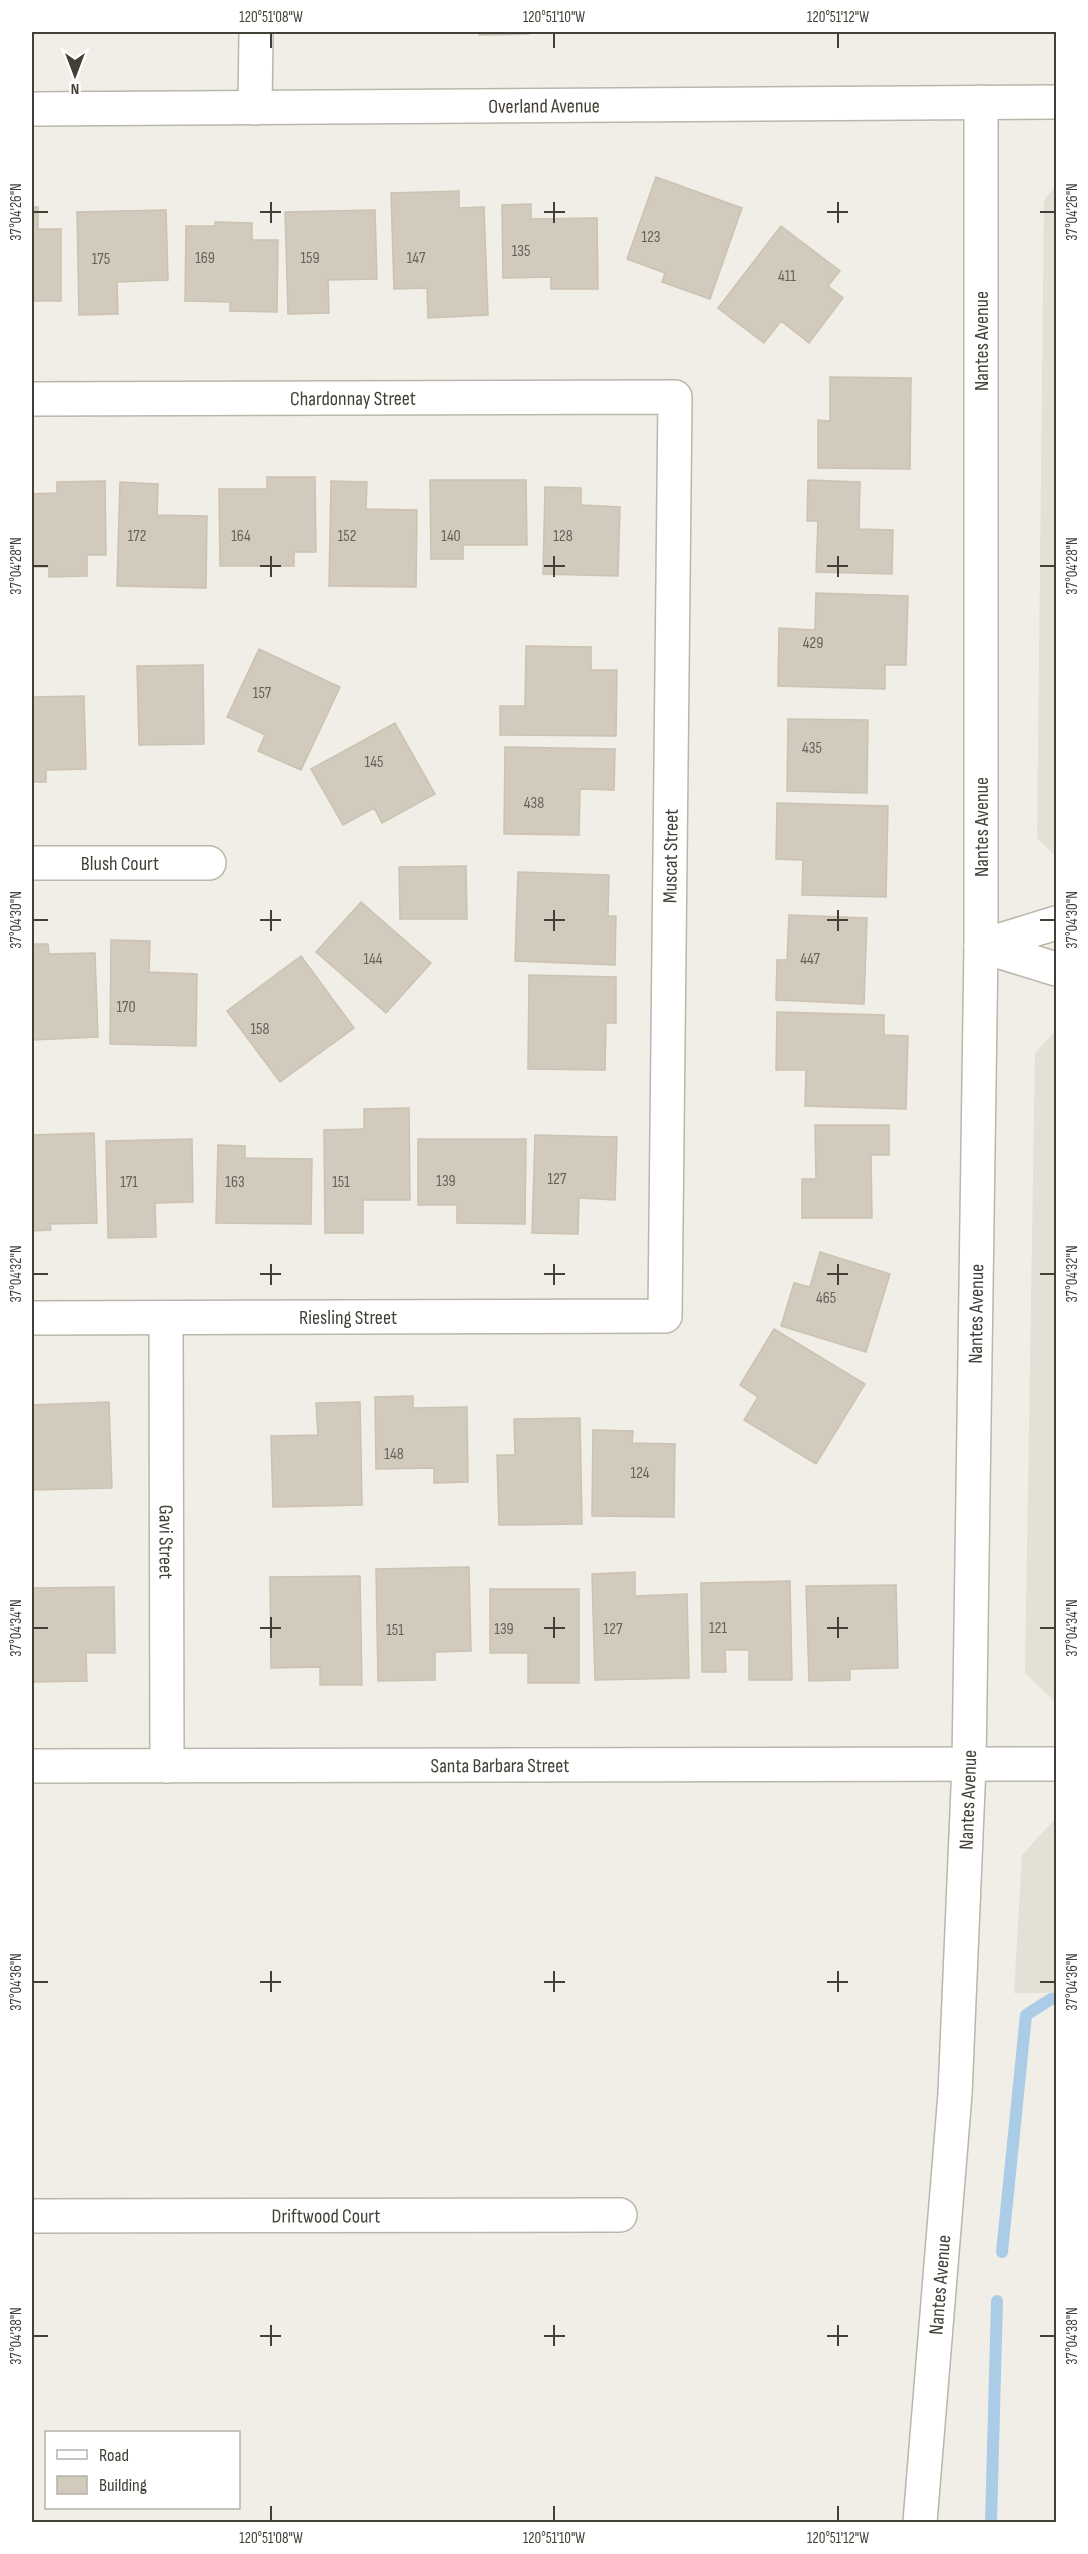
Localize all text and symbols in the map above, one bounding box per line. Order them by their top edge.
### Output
text: 120°51'08"W [239,8,303,27]
text: 120°51'10"W [523,8,585,27]
text: 120°51'12"W [807,8,869,27]
north arrow [45,45,105,105]
text: N [71,79,79,98]
street label: Overland Avenue [488,94,600,119]
text: 37°04'26"N [7,183,26,241]
text: 37°04'26"N [1063,183,1082,241]
house number: 123 [641,228,661,247]
house number: 135 [512,242,530,261]
house number: 169 [195,249,215,268]
house number: 159 [300,249,320,268]
house number: 147 [407,249,426,268]
house number: 175 [92,250,110,269]
house number: 411 [778,267,796,286]
street label: Nantes Avenue [970,291,994,391]
street label: Chardonnay Street [290,387,416,411]
house number: 172 [128,527,146,546]
house number: 164 [231,527,251,546]
house number: 152 [338,527,356,546]
house number: 140 [441,527,461,546]
house number: 128 [553,527,573,546]
text: 37°04'28"N [7,537,26,595]
text: 37°04'28"N [1063,537,1082,595]
house number: 429 [803,634,823,653]
house number: 157 [253,684,272,703]
house number: 435 [802,739,822,758]
house number: 145 [365,753,383,772]
street label: Nantes Avenue [970,777,994,877]
house number: 438 [524,794,544,813]
street label: Muscat Street [658,809,684,903]
street label: Blush Court [81,852,159,876]
text: 37°04'30"N [7,891,26,949]
text: 37°04'30"N [1063,891,1082,949]
house number: 144 [363,950,383,969]
house number: 447 [800,950,820,969]
house number: 170 [116,998,136,1017]
house number: 158 [250,1020,270,1039]
house number: 127 [548,1170,567,1189]
house number: 139 [436,1172,456,1191]
house number: 171 [120,1173,138,1192]
house number: 163 [225,1173,245,1192]
house number: 151 [332,1173,350,1192]
text: 37°04'32"N [7,1245,26,1303]
text: 37°04'32"N [1063,1245,1082,1303]
street label: Nantes Avenue [964,1264,989,1364]
house number: 465 [816,1289,836,1308]
street label: Riesling Street [299,1306,397,1330]
house number: 148 [384,1445,404,1464]
house number: 124 [631,1464,650,1483]
street label: Gavi Street [153,1505,178,1579]
text: 37°04'34"N [7,1599,26,1657]
text: 37°04'34"N [1063,1599,1082,1657]
house number: 121 [709,1619,727,1638]
house number: 139 [494,1620,514,1639]
house number: 127 [604,1620,623,1639]
house number: 151 [386,1621,404,1640]
street label: Nantes Avenue [954,1750,982,1850]
street label: Santa Barbara Street [431,1754,569,1778]
text: 37°04'36"N [7,1953,26,2011]
text: 37°04'36"N [1063,1953,1082,2011]
street label: Driftwood Court [272,2204,380,2229]
street label: Nantes Avenue [924,2234,956,2336]
text: 37°04'38"N [7,2307,26,2365]
text: 37°04'38"N [1063,2307,1082,2365]
legend [45,2431,240,2509]
text: Road [99,2445,129,2466]
text: Building [99,2475,147,2496]
text: 120°51'08"W [239,2529,303,2548]
text: 120°51'10"W [523,2529,585,2548]
text: 120°51'12"W [807,2529,869,2548]

